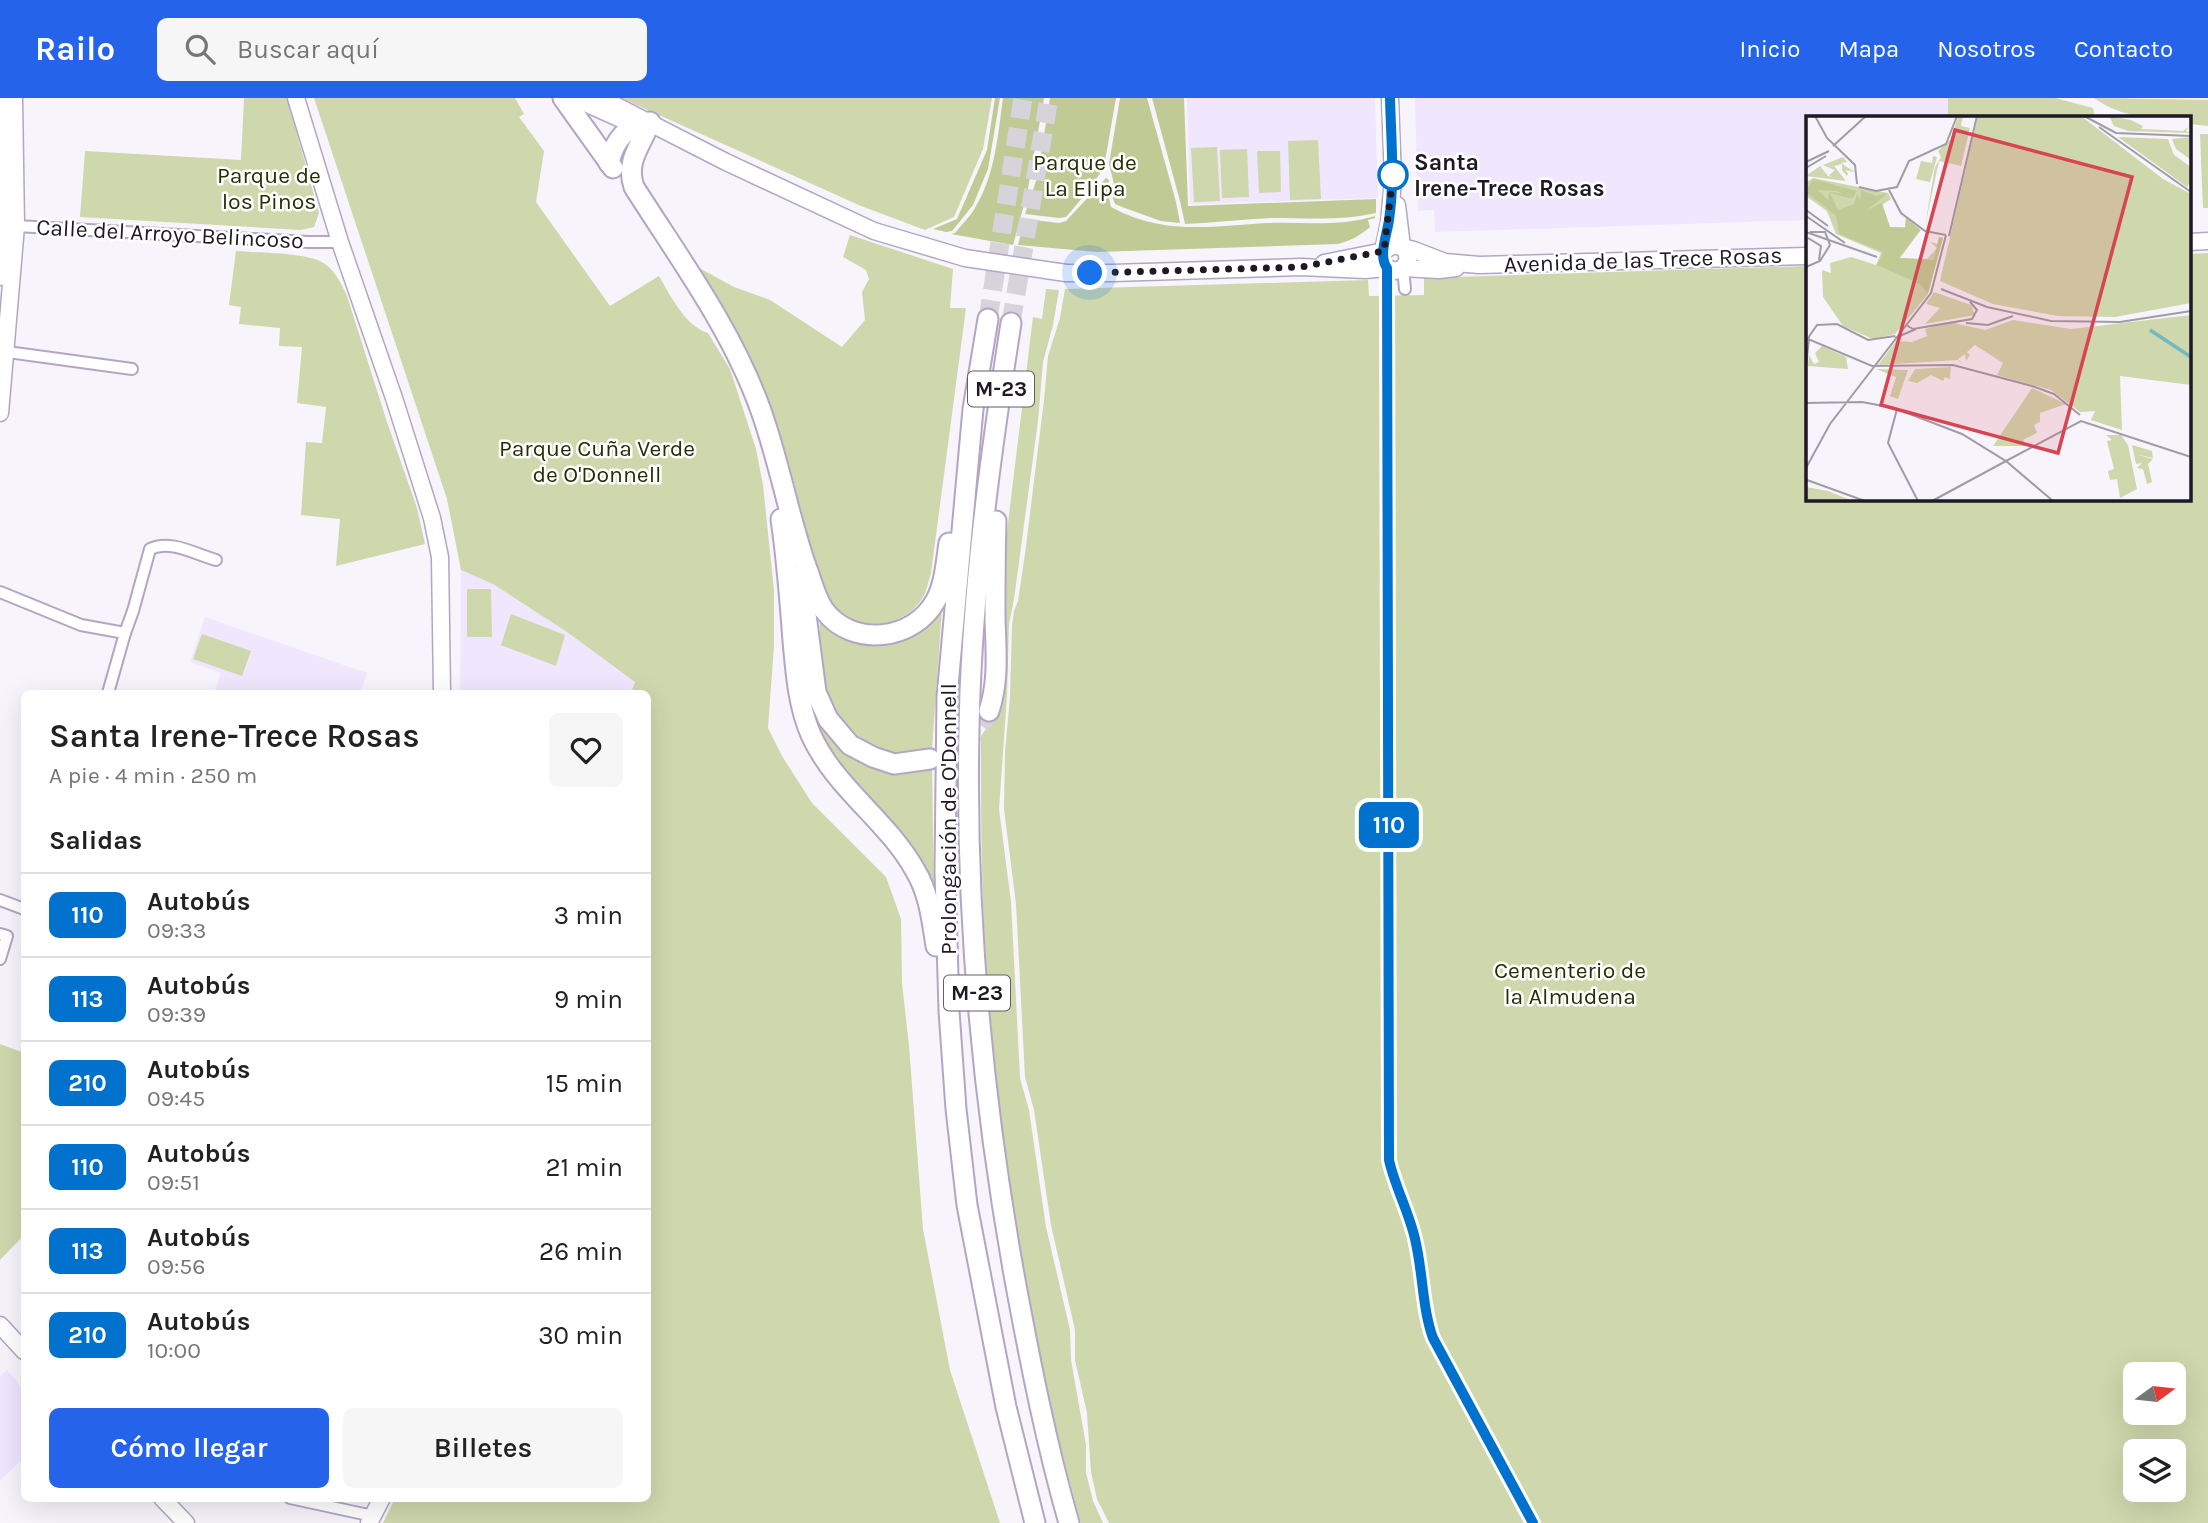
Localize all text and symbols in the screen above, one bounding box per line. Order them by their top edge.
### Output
search box [157,18,647,81]
text: Railo [35,30,115,68]
icon: search [181,30,219,68]
text: Buscar aquí [237,34,379,65]
text: Inicio [1739,35,1800,63]
text: Mapa [1838,35,1899,63]
text: Nosotros [1937,35,2036,63]
text: Contacto [2074,35,2173,63]
inset map [1806,116,2190,500]
park label: Parque de La Elipa [1033,149,1137,202]
place label: Santa Irene-Trece Rosas [1414,149,1605,202]
marker: Santa Irene-Trece Rosas [1378,160,1408,190]
park label: Parque de los Pinos [217,162,321,215]
street label: Calle del Arroyo Belincoso [36,214,304,254]
street label: Avenida de las Trece Rosas [1503,242,1783,278]
your location [1072,255,1107,290]
road number: M-23 [968,372,1034,406]
park label: Parque Cuña Verde de O'Donnell [499,435,695,488]
street label: Prolongación de O'Donnell [935,683,962,955]
button: heart [549,713,623,787]
text: Santa Irene-Trece Rosas [49,717,420,755]
text: A pie · 4 min · 250 m [49,762,257,789]
line badge: 110 [1349,802,1429,848]
text: 110 [1373,811,1405,839]
text: Salidas [49,825,142,856]
text: Autobús [147,886,251,917]
text: 3 min [554,900,623,931]
text: 110 [71,901,104,929]
text: 09:33 [147,917,206,944]
park label: Cementerio de la Almudena [1494,957,1646,1010]
text: Autobús [147,970,251,1001]
road number: M-23 [944,976,1010,1010]
text: 9 min [554,984,623,1015]
text: 113 [71,985,104,1013]
text: 09:39 [147,1001,206,1028]
text: Autobús [147,1054,251,1085]
text: 15 min [546,1068,623,1099]
text: 210 [68,1069,107,1097]
text: 09:45 [147,1085,205,1112]
text: Autobús [147,1138,251,1169]
text: 21 min [545,1152,623,1183]
text: 110 [71,1153,104,1181]
text: 09:51 [147,1169,200,1196]
text: Autobús [147,1222,251,1253]
text: 26 min [539,1236,623,1267]
text: 113 [71,1237,104,1265]
text: 09:56 [147,1253,205,1280]
text: Autobús [147,1306,251,1337]
text: 30 min [538,1320,623,1351]
text: 210 [68,1321,107,1349]
text: 10:00 [147,1337,201,1364]
north arrow [2123,1362,2186,1424]
map controls [2123,1362,2186,1502]
button: Cómo llegar [49,1408,329,1488]
button: Billetes [343,1408,623,1488]
button: layers [2123,1439,2186,1502]

